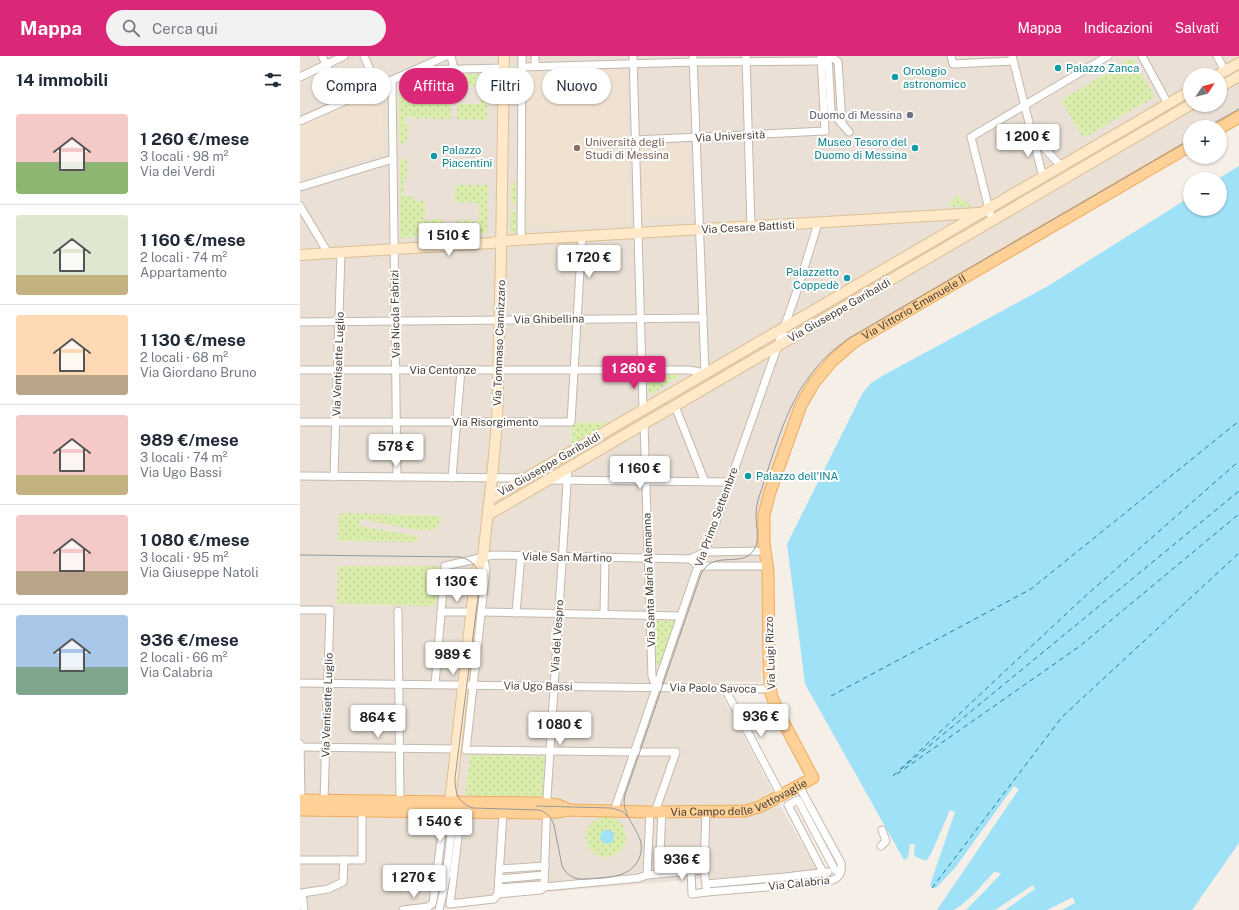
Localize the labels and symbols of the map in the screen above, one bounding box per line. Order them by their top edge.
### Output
place label: Palazzo Zanca [1066,62,1139,74]
marker: Palazzo Zanca [1053,63,1063,73]
place label: Orologio astronomico [903,65,966,90]
north arrow [1183,68,1227,112]
marker: Orologio astronomico [890,72,900,82]
place label: Duomo di Messina [809,109,902,121]
marker: Duomo di Messina [905,110,915,120]
pin: 1 200 € [991,124,1065,158]
street label: Via Università [695,128,765,144]
place label: Università degli Studi di Messina [585,136,669,161]
place label: Museo Tesoro del Duomo di Messina [814,136,907,161]
marker: Università degli Studi di Messina [572,143,582,153]
marker: Museo Tesoro del Duomo di Messina [910,143,920,153]
place label: Palazzo Piacentini [442,144,492,169]
marker: Palazzo Piacentini [429,151,439,161]
street label: Via Cesare Battisti [701,219,795,235]
pin: 1 510 € [412,223,486,257]
pin: 1 720 € [552,245,626,279]
place label: Palazzetto Coppedè [786,266,839,291]
street label: Via Nicola Fabrizi [388,270,402,358]
street label: Via Vittorio Emanuele II [860,272,968,342]
marker: Palazzetto Coppedè [842,273,852,283]
street label: Via Giuseppe Garibaldi [786,276,892,344]
street label: Via Tommaso Cannizzaro [491,280,507,406]
street label: Via Ventisette Luglio [330,311,346,417]
street label: Via Ghibellina [514,312,584,326]
pin: 1 260 € [597,356,671,390]
street label: Via Centonze [410,364,476,376]
street label: Via Risorgimento [452,416,538,428]
street label: Via Giuseppe Garibaldi [496,430,602,498]
pin: 578 € [368,434,424,468]
pin: 1 160 € [603,456,677,490]
street label: Via Primo Settembre [692,465,740,569]
place label: Palazzo dell'INA [756,470,839,482]
marker: Palazzo dell'INA [743,471,753,481]
street label: Via Santa Maria Alemanna [641,513,657,647]
street label: Viale San Martino [522,550,612,564]
pin: 1 130 € [420,569,494,603]
street label: Via del Vespro [548,599,566,673]
street label: Via Luigi Rizzo [763,616,777,690]
pin: 989 € [425,642,481,676]
street label: Via Ventisette Luglio [319,652,335,758]
street label: Via Ugo Bassi [503,679,573,693]
street label: Via Paolo Savoca [669,681,757,695]
pin: 936 € [733,704,789,738]
pin: 864 € [350,705,406,739]
pin: 1 080 € [523,712,597,746]
street label: Via Campo delle Vettovaglie [670,776,809,818]
pin: 1 540 € [403,809,477,843]
pin: 936 € [654,847,710,881]
pin: 1 270 € [377,865,451,899]
street label: Via Calabria [768,874,830,892]

